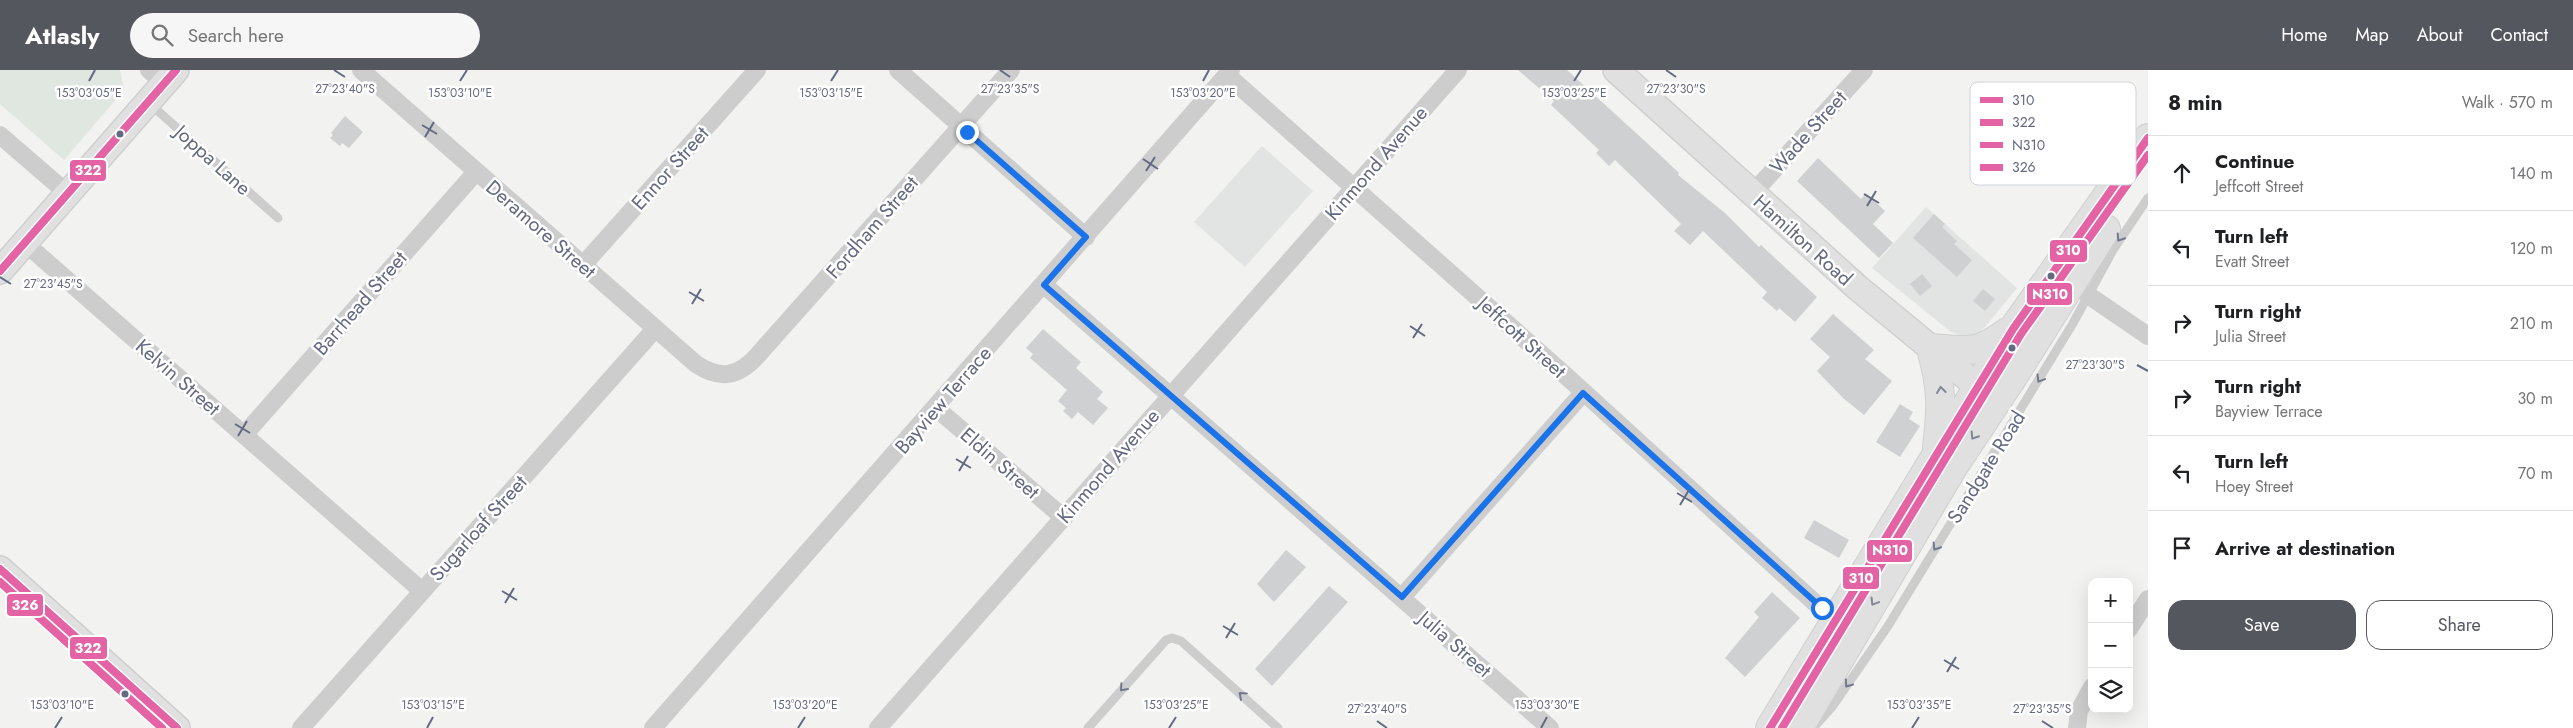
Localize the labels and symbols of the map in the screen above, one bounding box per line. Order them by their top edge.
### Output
text: 27°23'40"S [315,80,375,98]
text: 27°23'35"S [981,80,1040,98]
text: 27°23'30"S [1646,80,1706,98]
legend [1970,82,2136,185]
text: 153°03'05"E [56,84,122,102]
text: 153°03'10"E [428,84,492,102]
text: 153°03'15"E [799,84,863,102]
text: 153°03'20"E [1170,84,1236,102]
text: 153°03'25"E [1541,84,1607,102]
street label: Wade Street [1763,84,1854,180]
text: 310 [2012,90,2034,110]
street label: Kinmond Avenue [1318,100,1434,227]
text: 322 [2012,112,2036,132]
street label: Joppa Lane [166,116,257,202]
street label: Ennor Street [625,120,716,216]
route end [956,121,979,144]
unlabelled marker [115,129,125,139]
text: N310 [2012,135,2045,155]
text: 326 [2012,157,2036,177]
line badge: 322 [69,159,107,182]
text: 322 [74,160,102,180]
street label: Fordham Street [819,169,925,285]
street label: Deramore Street [479,173,602,286]
street label: Hamilton Road [1747,188,1859,293]
one-way arrow [2117,233,2127,242]
line badge: 310 [2049,239,2088,263]
text: 310 [2055,240,2081,260]
street label: Barrhead Street [307,245,414,362]
unlabelled marker [2046,271,2056,281]
text: 27°23'45"S [23,275,83,293]
line badge: N310 [2026,282,2073,306]
text: N310 [2032,284,2068,304]
street label: Jeffcott Street [1469,288,1573,385]
street label: Kelvin Street [129,332,227,423]
street label: Bayview Terrace [888,340,998,461]
unlabelled marker [2007,343,2017,353]
text: 27°23'30"S [2065,356,2125,374]
one-way arrow [2036,374,2046,383]
one-way arrow [1936,385,1947,393]
street label: Kinmond Avenue [1050,403,1166,530]
street label: Sandgate Road [1940,405,2033,529]
street label: Eldin Street [954,421,1046,506]
one-way arrow [1971,431,1981,440]
street label: Sugarloaf Street [423,469,534,588]
line badge: N310 [1866,539,1913,563]
text: N310 [1872,540,1908,560]
one-way arrow [1933,542,1943,551]
line badge: 310 [1842,566,1880,590]
text: 310 [1848,568,1874,588]
line badge: 326 [6,593,44,617]
text: 326 [11,595,39,615]
one-way arrow [1870,596,1880,605]
route start [1811,597,1834,620]
street label: Julia Street [1410,602,1498,684]
line badge: 322 [69,636,108,660]
text: 322 [74,638,102,658]
one-way arrow [1845,678,1854,687]
one-way arrow [1120,683,1129,692]
unlabelled marker [120,689,130,699]
one-way arrow [1238,692,1247,701]
text: 153°03'10"E [30,696,94,714]
text: 153°03'15"E [401,696,465,714]
text: 153°03'20"E [772,696,838,714]
text: 153°03'25"E [1143,696,1209,714]
text: 153°03'30"E [1514,696,1580,714]
text: 153°03'35"E [1887,696,1951,714]
text: 27°23'40"S [1347,700,1407,718]
text: 27°23'35"S [2013,700,2072,718]

